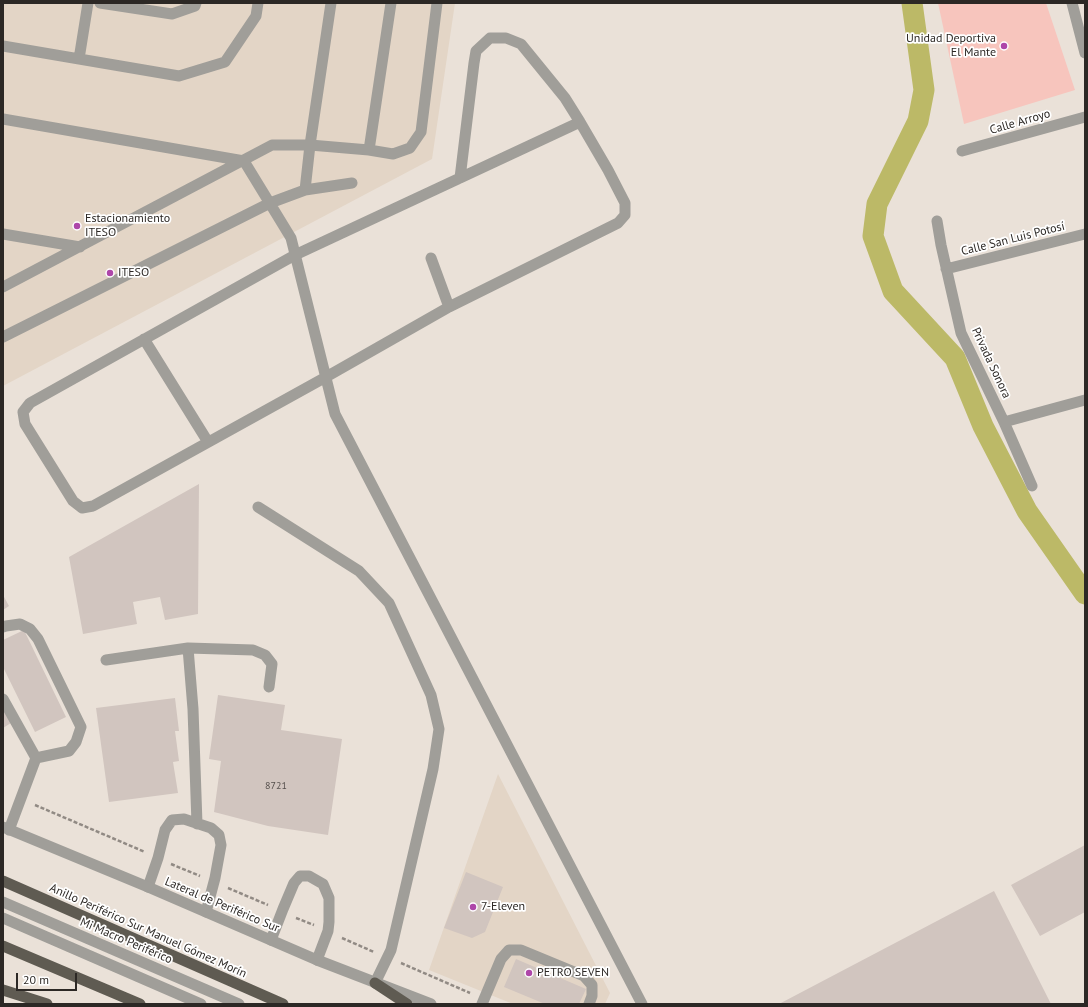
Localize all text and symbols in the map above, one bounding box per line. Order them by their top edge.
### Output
place label: Unidad Deportiva El Mante [906,32,996,60]
marker: Unidad Deportiva El Mante [999,41,1009,51]
street label: Calle Arroyo [988,106,1052,138]
place label: Estacionamiento ITESO [85,212,170,240]
street label: Calle San Luis Potosí [960,219,1066,259]
marker: Estacionamiento ITESO [72,221,82,231]
place label: ITESO [118,266,149,280]
marker: ITESO [105,268,115,278]
street label: Privada Sonora [968,325,1014,401]
house number: 8721 [265,780,287,792]
street label: Lateral de Periférico Sur [163,874,281,936]
street label: Anillo Periférico Sur Manuel Gómez Morín [47,881,249,981]
place label: 7-Eleven [481,900,525,914]
marker: 7-Eleven [468,902,478,912]
street label: Mi Macro Periférico [78,915,174,967]
scale bar [18,965,79,991]
place label: PETRO SEVEN [537,966,609,980]
marker: PETRO SEVEN [524,968,534,978]
text: 20 m [23,972,49,987]

